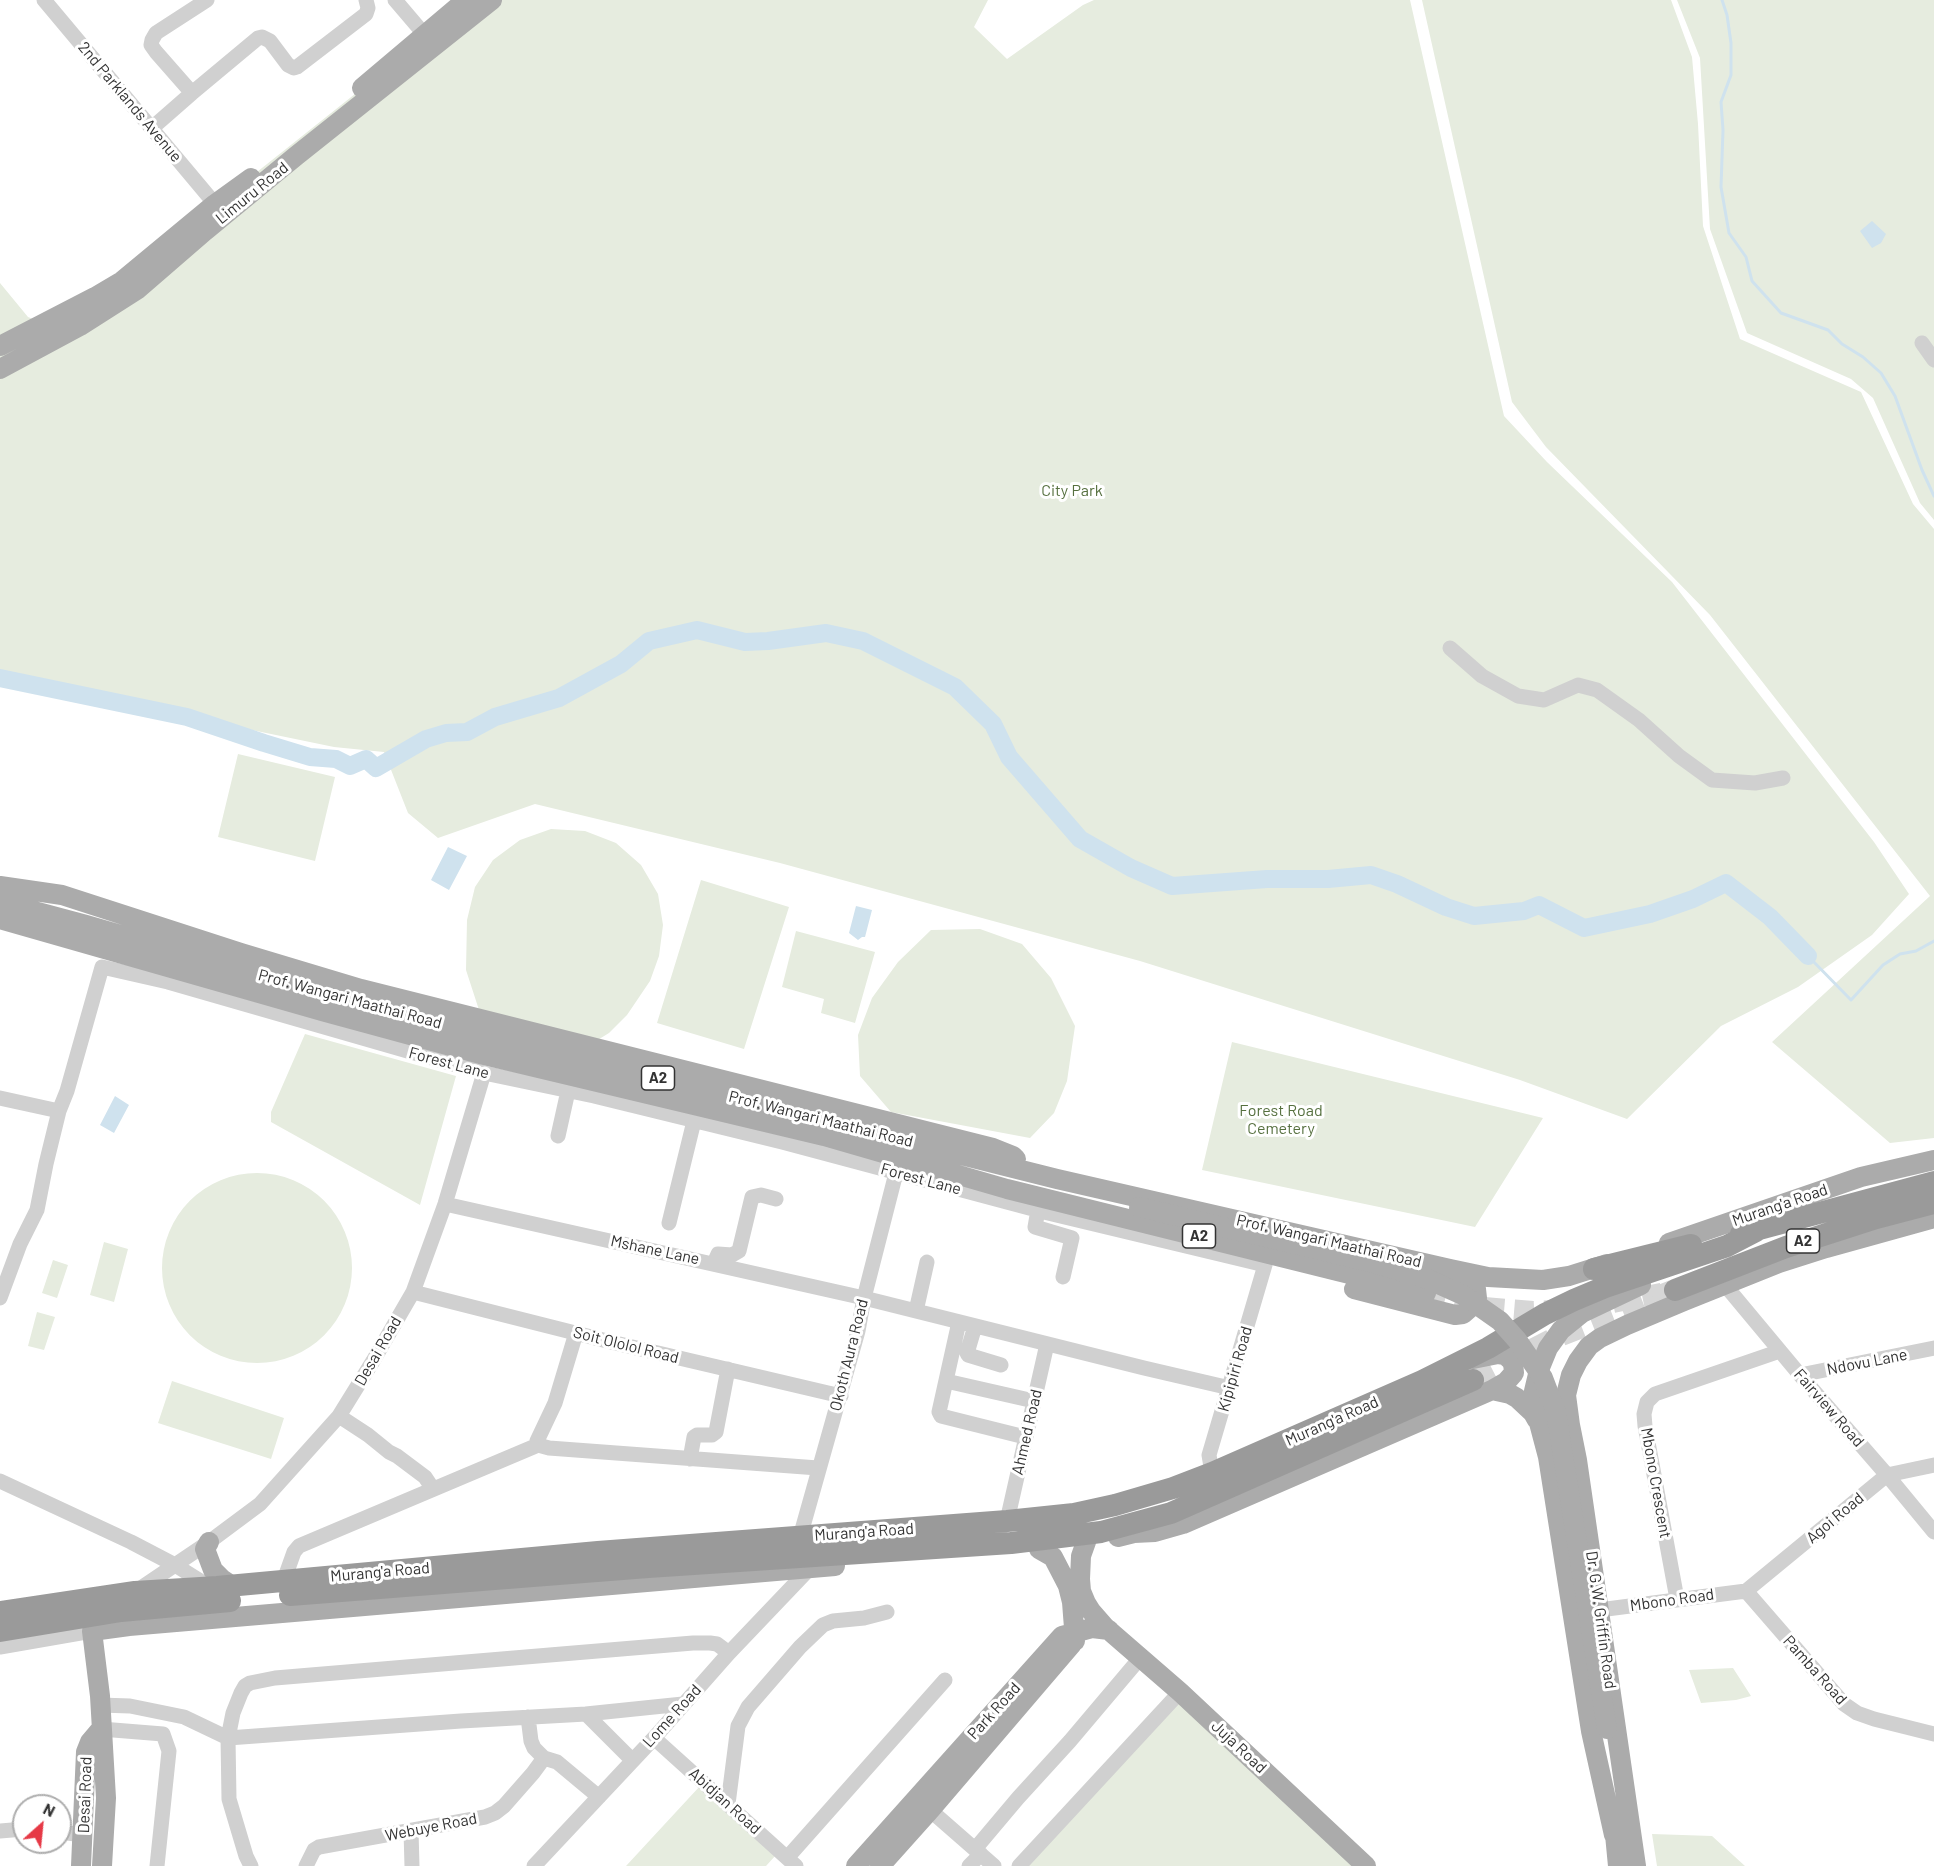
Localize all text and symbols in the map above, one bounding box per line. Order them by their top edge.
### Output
street label: 2nd Parklands Avenue [74,38,186,166]
street label: Limuru Road [212,158,292,228]
park label: City Park [1041,481,1103,501]
street label: Prof. Wangari Maathai Road [256,965,444,1033]
street label: Forest Lane [407,1043,491,1083]
road number: A2 [642,1066,674,1090]
street label: Prof. Wangari Maathai Road [727,1087,915,1151]
park label: Forest Road Cemetery [1239,1101,1323,1139]
street label: Forest Lane [879,1159,963,1199]
street label: Murang'a Road [1730,1180,1830,1230]
street label: Prof. Wangari Maathai Road [1235,1210,1423,1272]
road number: A2 [1182,1224,1216,1248]
road number: A2 [1786,1229,1820,1253]
street label: Mshane Lane [609,1231,701,1269]
street label: Okoth Aura Road [826,1297,872,1413]
street label: Desai Road [350,1313,406,1389]
street label: Soit Ololol Road [571,1323,681,1367]
street label: Kipipiri Road [1214,1324,1256,1414]
street label: Ndovu Lane [1825,1345,1909,1379]
street label: Fairview Road [1790,1365,1868,1451]
street label: Ahmed Road [1008,1387,1046,1477]
street label: Murang'a Road [1283,1392,1381,1450]
street label: Mbono Crescent [1637,1426,1675,1540]
street label: Agoi Road [1802,1488,1868,1548]
street label: Murang'a Road [814,1519,914,1545]
street label: Dr. G.W. Griffin Road [1582,1550,1620,1690]
street label: Murang'a Road [329,1558,431,1586]
street label: Mbono Road [1629,1585,1715,1615]
street label: Pamba Road [1779,1632,1851,1708]
street label: Park Road [963,1679,1025,1743]
street label: Lome Road [639,1681,705,1751]
street label: Juja Road [1207,1717,1271,1777]
street label: Desai Road [74,1756,96,1834]
street label: Abidjan Road [685,1764,765,1838]
north arrow [12,1794,72,1854]
text: N [40,1798,59,1820]
street label: Webuye Road [383,1809,479,1845]

